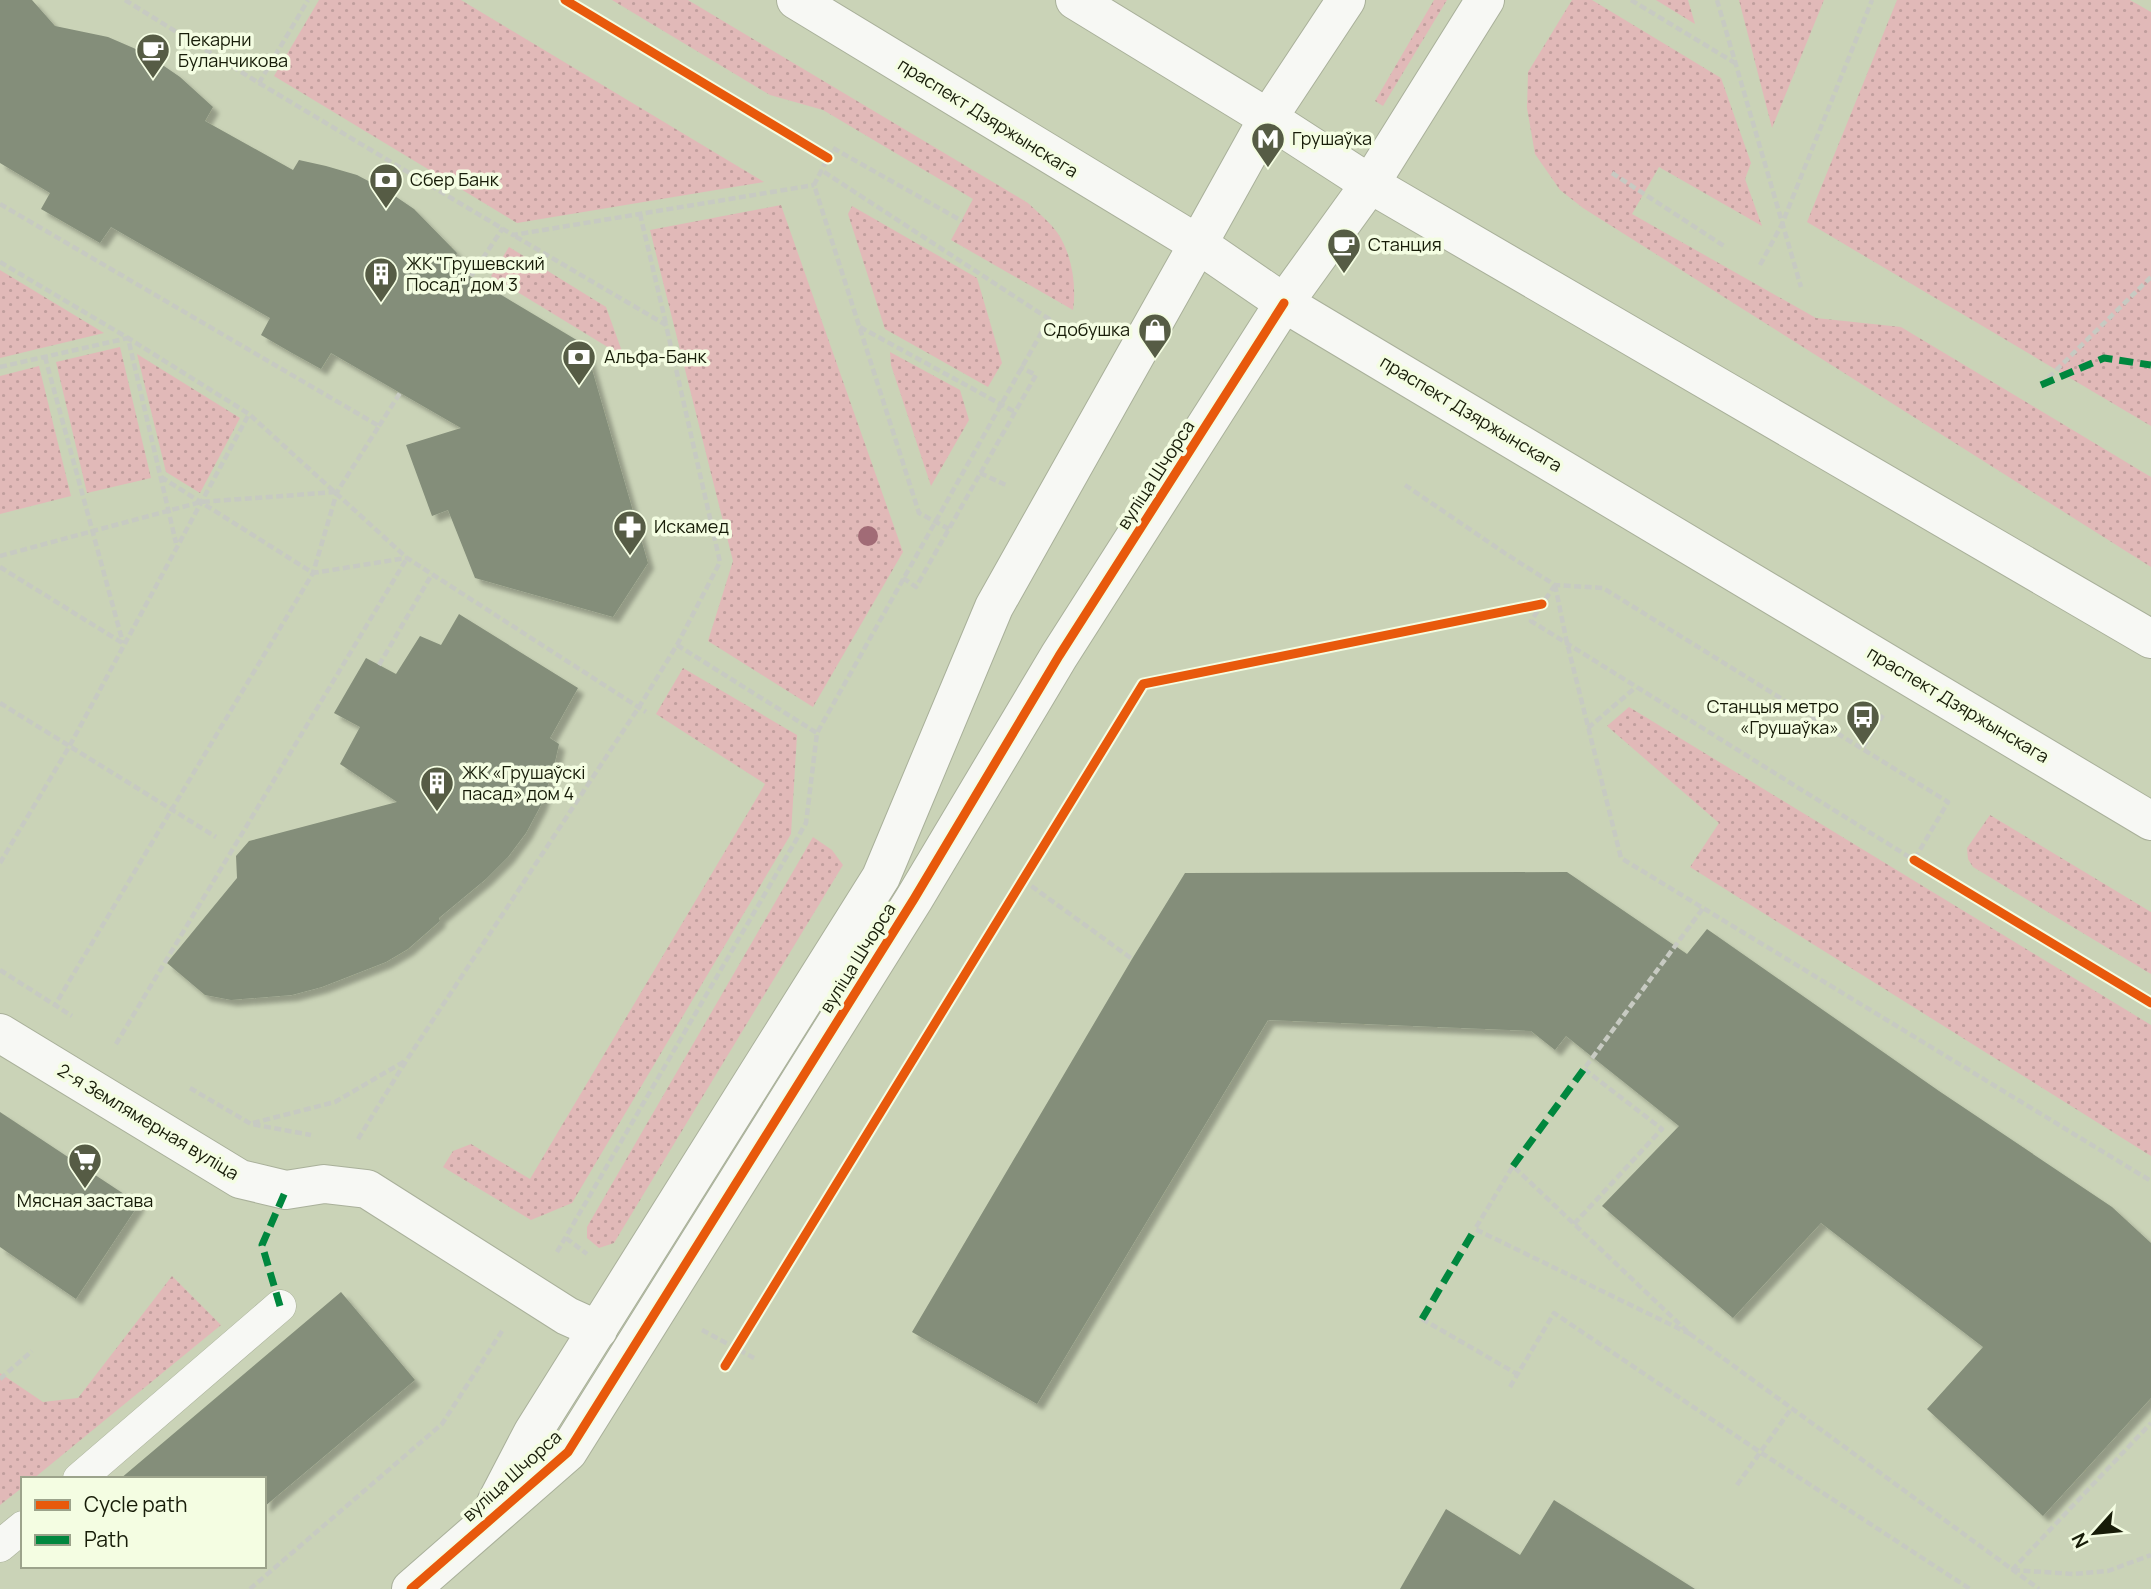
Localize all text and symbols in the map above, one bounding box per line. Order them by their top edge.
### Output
place label: Пекарни Буланчикова [178,27,288,72]
cafe icon: Пекарни Буланчикова [134,31,172,80]
street label: праспект Дзяржынскага [894,52,1083,182]
metro station icon: Грушаўка [1249,120,1287,169]
place label: Грушаўка [1292,126,1372,150]
bank icon: Сбер Банк [367,161,405,210]
place label: Сбер Банк [410,167,500,191]
cafe icon: Станция [1325,226,1363,275]
place label: Станция [1368,232,1442,256]
place label: ЖК "Грушевский Посад" дом 3 [406,251,545,296]
building icon: ЖК "Грушевский Посад" дом 3 [362,255,400,304]
shop icon: Сдобушка [1136,311,1174,360]
place label: Сдобушка [1043,317,1130,341]
bank icon: Альфа-Банк [560,338,598,387]
place label: Альфа-Банк [604,344,707,368]
street label: праспект Дзяржынскага [1376,349,1567,477]
street label: вуліца Шчорса [1111,415,1199,534]
pharmacy icon: Искамед [611,508,649,557]
place label: Искамед [654,514,729,538]
street label: праспект Дзяржынскага [1863,640,2054,768]
place label: Станцыя метро «Грушаўка» [1707,694,1839,739]
bus stop icon: Станцыя метро «Грушаўка» [1844,698,1882,747]
place label: ЖК «Грушаўскі пасад» дом 4 [462,760,585,805]
building icon: ЖК «Грушаўскі пасад» дом 4 [418,764,456,813]
street label: вуліца Шчорса [814,898,901,1017]
street label: 2-я Землямерная вуліца [53,1057,244,1185]
supermarket icon: Мясная застава [66,1141,104,1190]
place label: Мясная застава [17,1188,153,1212]
street label: вуліца Шчорса [457,1424,566,1526]
legend [21,1477,266,1568]
text: Cycle path [84,1490,187,1518]
north arrow [2060,1498,2130,1568]
text: Path [84,1525,129,1553]
text: N [2065,1529,2095,1553]

